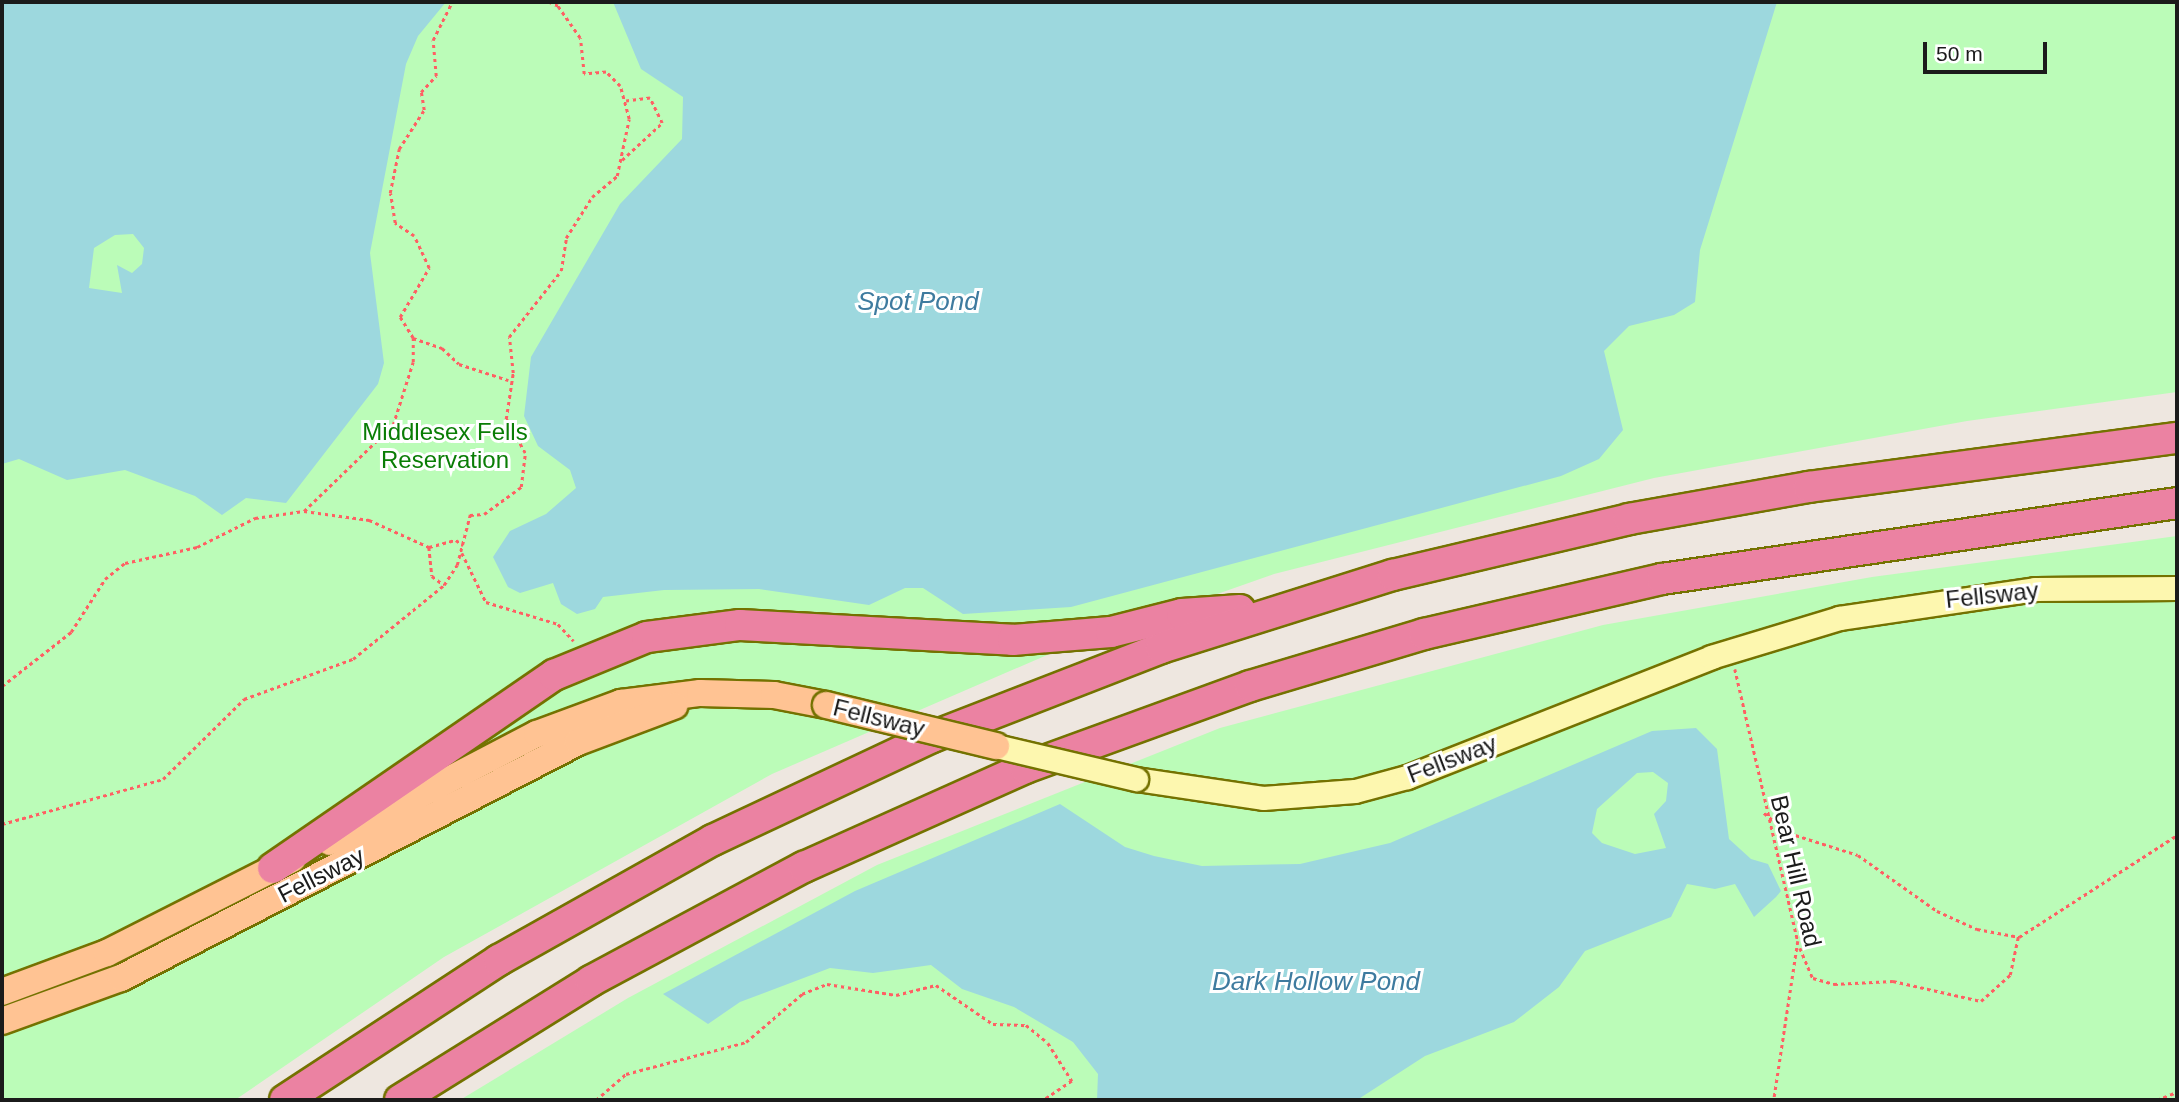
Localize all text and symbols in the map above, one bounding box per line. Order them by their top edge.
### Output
scale bar [1927,28,2051,72]
text: 50 m [1936,42,1983,65]
water label: Spot Pond [857,286,979,318]
park label: Middlesex Fells Reservation [362,418,528,474]
street label: Fellsway [1944,576,2040,614]
street label: Fellsway [830,693,928,743]
street label: Fellsway [1403,729,1501,789]
street label: Bear Hill Road [1765,792,1827,950]
street label: Fellsway [273,841,369,909]
water label: Dark Hollow Pond [1212,966,1420,998]

